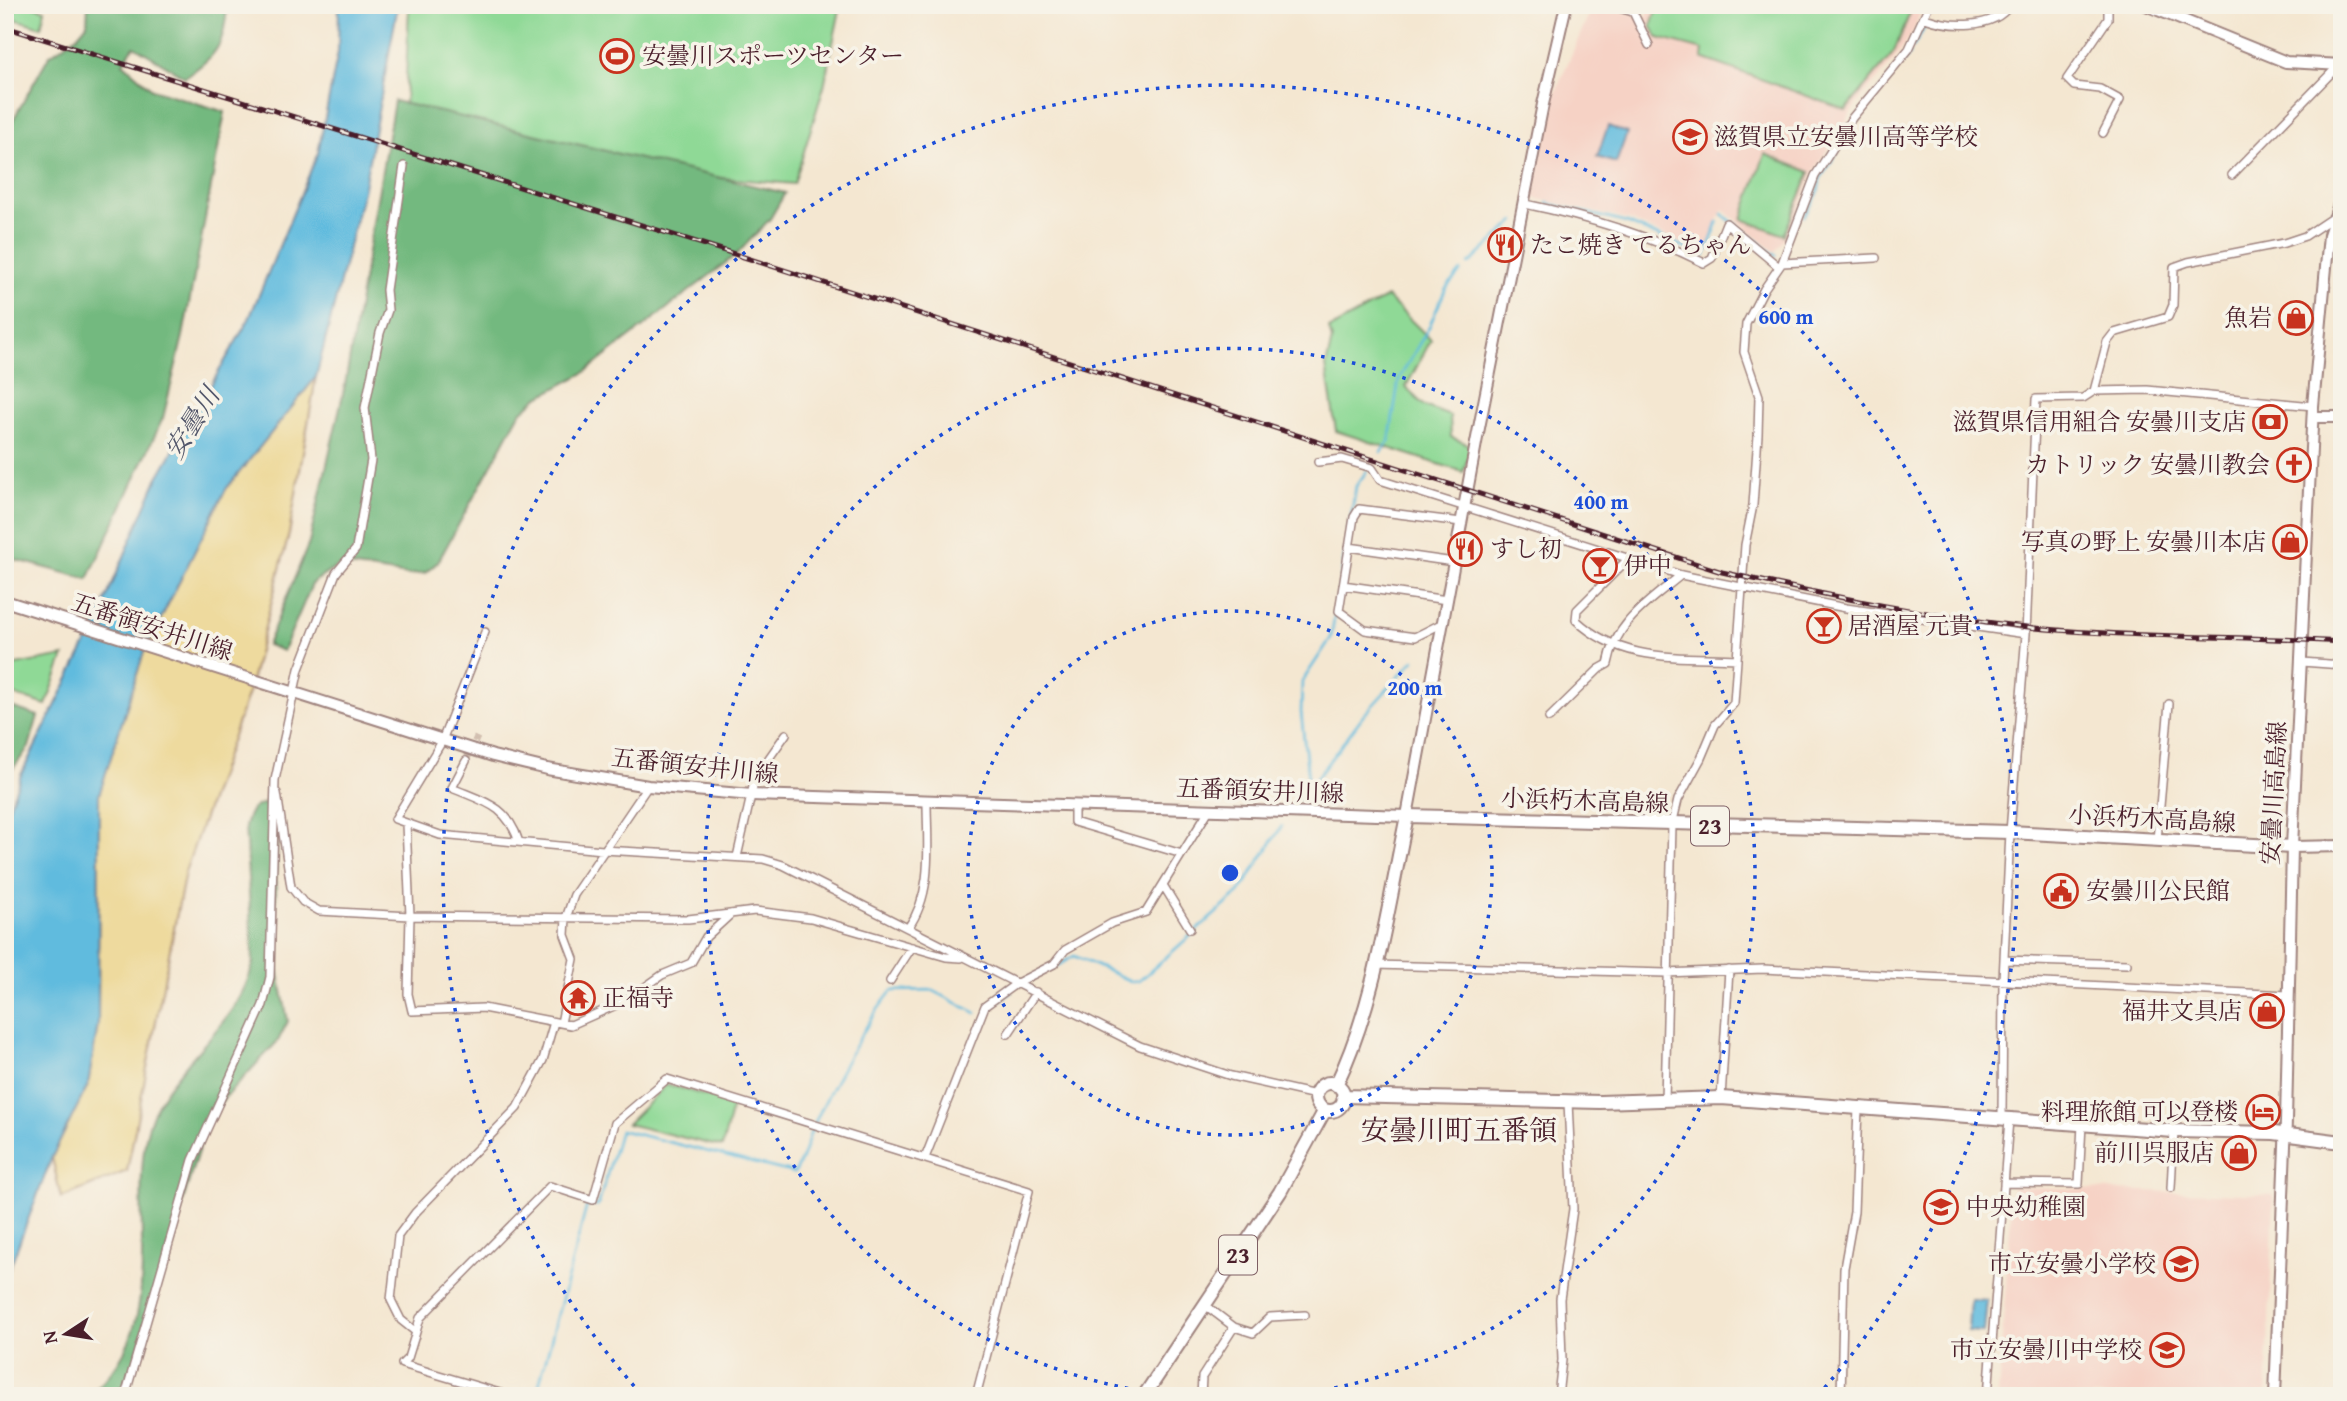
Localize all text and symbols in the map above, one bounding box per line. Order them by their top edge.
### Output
sports icon: 安曇川スポーツセンター [598,37,636,75]
place label: 安曇川スポーツセンター [642,38,904,73]
school or university icon: 滋賀県立安曇川高等学校 [1671,118,1709,156]
place label: 滋賀県立安曇川高等学校 [1714,119,1978,154]
restaurant icon: たこ焼き てるちゃん [1486,226,1524,264]
place label: たこ焼き てるちゃん [1530,227,1751,262]
shop icon: 魚岩 [2277,299,2315,337]
place label: 魚岩 [2224,300,2272,335]
text: 600 m [1758,301,1814,332]
water label: 安曇川 [154,377,230,466]
bank icon: 滋賀県信用組合 安曇川支店 [2251,403,2289,441]
place label: 滋賀県信用組合 安曇川支店 [1953,404,2246,439]
church icon: カトリック 安曇川教会 [2275,446,2313,484]
place label: カトリック 安曇川教会 [2026,447,2270,482]
text: 400 m [1573,486,1629,517]
shop icon: 写真の野上 安曇川本店 [2271,523,2309,561]
place label: 写真の野上 安曇川本店 [2021,524,2266,559]
restaurant icon: すし初 [1446,530,1484,568]
place label: すし初 [1490,531,1562,566]
bar icon: 伊中 [1581,547,1619,585]
place label: 伊中 [1624,548,1672,583]
street label: 五番領安井川線 [67,584,237,669]
bar icon: 居酒屋 元貴 [1805,607,1843,645]
place label: 居酒屋 元貴 [1848,608,1973,643]
text: 200 m [1387,672,1443,703]
street label: 安曇川高島線 [2252,720,2295,866]
street label: 五番領安井川線 [610,739,780,792]
street label: 五番領安井川線 [1175,770,1345,811]
street label: 小浜朽木高島線 [1500,780,1670,821]
street label: 小浜朽木高島線 [2067,797,2237,840]
road number: 23 [1691,806,1729,846]
centre of rings [1218,861,1242,885]
public building icon: 安曇川公民館 [2042,872,2080,910]
place label: 安曇川公民館 [2086,873,2230,908]
temple icon: 正福寺 [559,979,597,1017]
place label: 正福寺 [602,980,674,1015]
shop icon: 福井文具店 [2248,992,2286,1030]
place label: 福井文具店 [2122,993,2242,1028]
hotel icon: 料理旅館 可以登楼 [2244,1093,2282,1131]
place label: 料理旅館 可以登楼 [2041,1094,2238,1129]
district label: 安曇川町五番領 [1361,1109,1557,1150]
shop icon: 前川呉服店 [2220,1134,2258,1172]
place label: 前川呉服店 [2094,1135,2214,1170]
school or university icon: 中央幼稚園 [1922,1188,1960,1226]
place label: 中央幼稚園 [1966,1189,2086,1224]
road number: 23 [1219,1236,1257,1274]
school or university icon: 市立安曇小学校 [2162,1245,2200,1283]
place label: 市立安曇小学校 [1988,1246,2156,1281]
north arrow [32,1300,102,1370]
text: N [34,1328,64,1347]
school or university icon: 市立安曇川中学校 [2148,1331,2186,1369]
place label: 市立安曇川中学校 [1950,1332,2142,1367]

